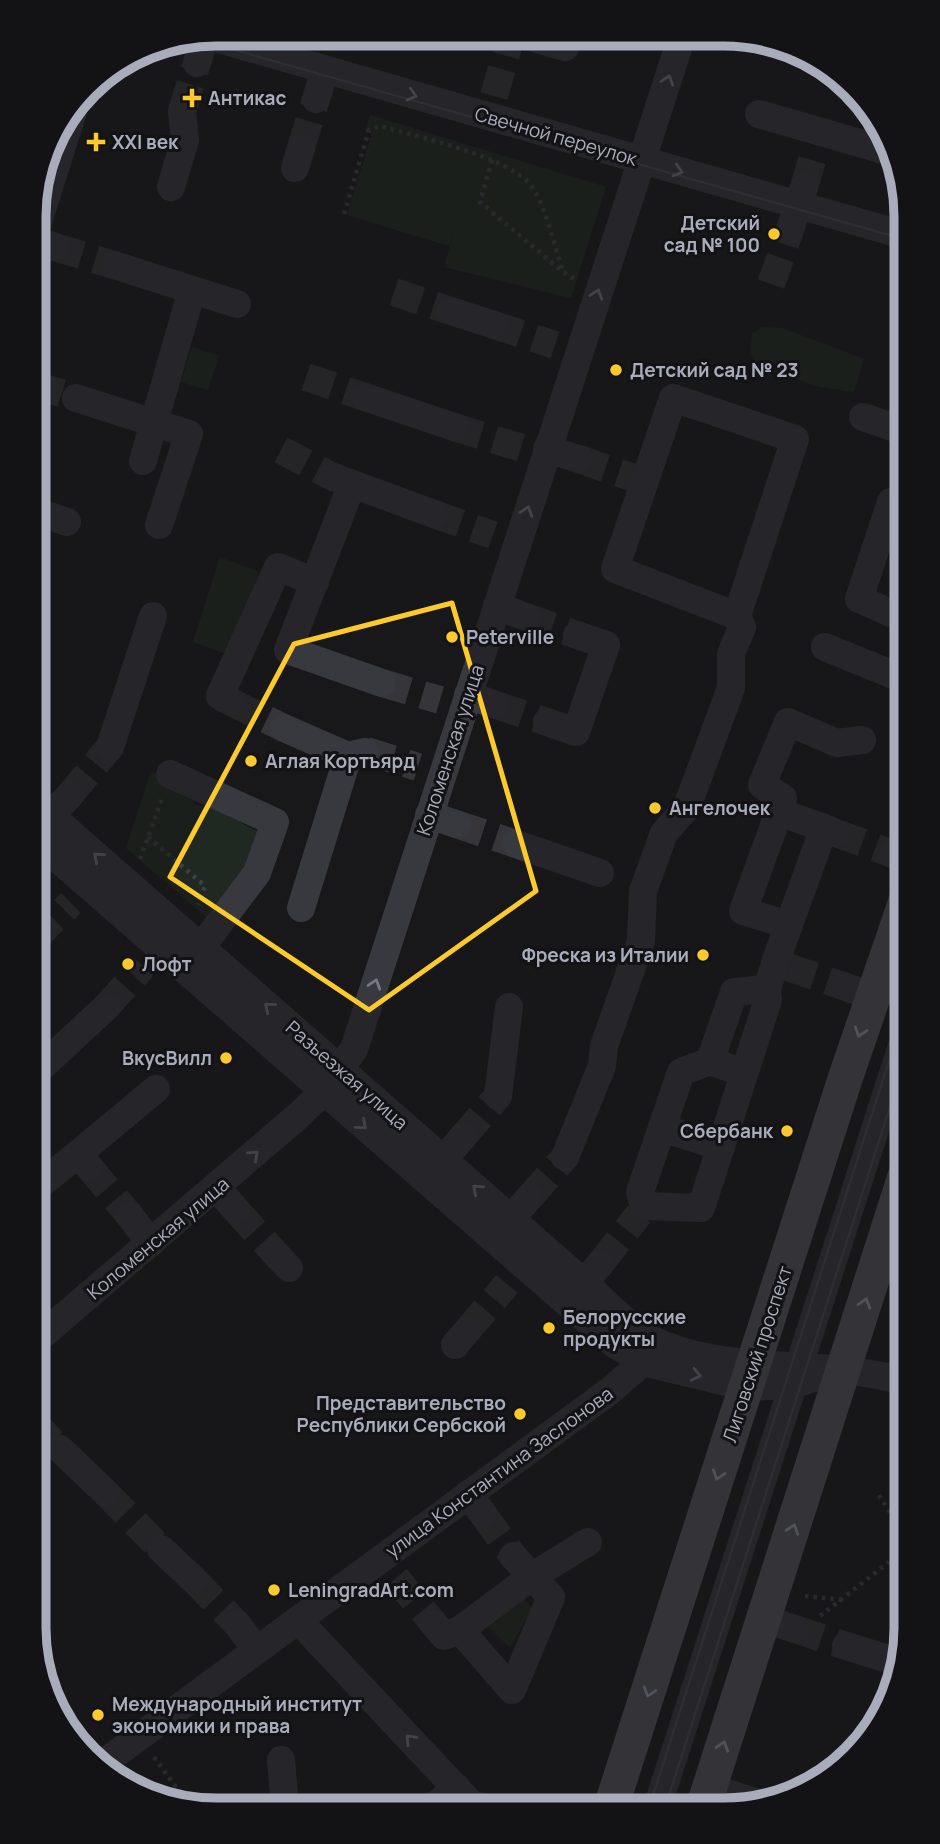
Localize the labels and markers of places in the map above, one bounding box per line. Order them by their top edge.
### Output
place label: Антикас [208,85,286,111]
marker: Антикас [182,88,202,108]
place label: XXI век [112,129,179,155]
marker: XXI век [86,132,106,152]
place label: Детский сад № 100 [664,210,760,258]
marker: Детский сад № 100 [766,226,782,242]
place label: Детский сад № 23 [630,357,799,383]
marker: Детский сад № 23 [608,362,624,378]
place label: Peterville [466,624,554,650]
marker: Peterville [444,629,460,645]
place label: Аглая Кортъярд [265,748,415,774]
marker: Аглая Кортъярд [243,753,259,769]
place label: Ангелочек [669,795,771,821]
marker: Ангелочек [647,800,663,816]
place label: Фреска из Италии [522,942,689,968]
marker: Фреска из Италии [695,947,711,963]
place label: Лофт [142,951,192,977]
marker: Лофт [120,956,136,972]
place label: ВкусВилл [122,1045,212,1071]
marker: ВкусВилл [218,1050,234,1066]
place label: Сбербанк [680,1118,774,1144]
marker: Сбербанк [779,1123,795,1139]
place label: Белорусские продукты [563,1304,686,1352]
marker: Белорусские продукты [541,1320,557,1336]
place label: Представительство Республики Сербской [297,1390,506,1438]
marker: Представительство Республики Сербской [512,1406,528,1422]
place label: LeningradArt.com [288,1577,454,1603]
marker: LeningradArt.com [266,1582,282,1598]
place label: Международный институт экономики и права [112,1691,362,1739]
marker: Международный институт экономики и права [90,1707,106,1723]

